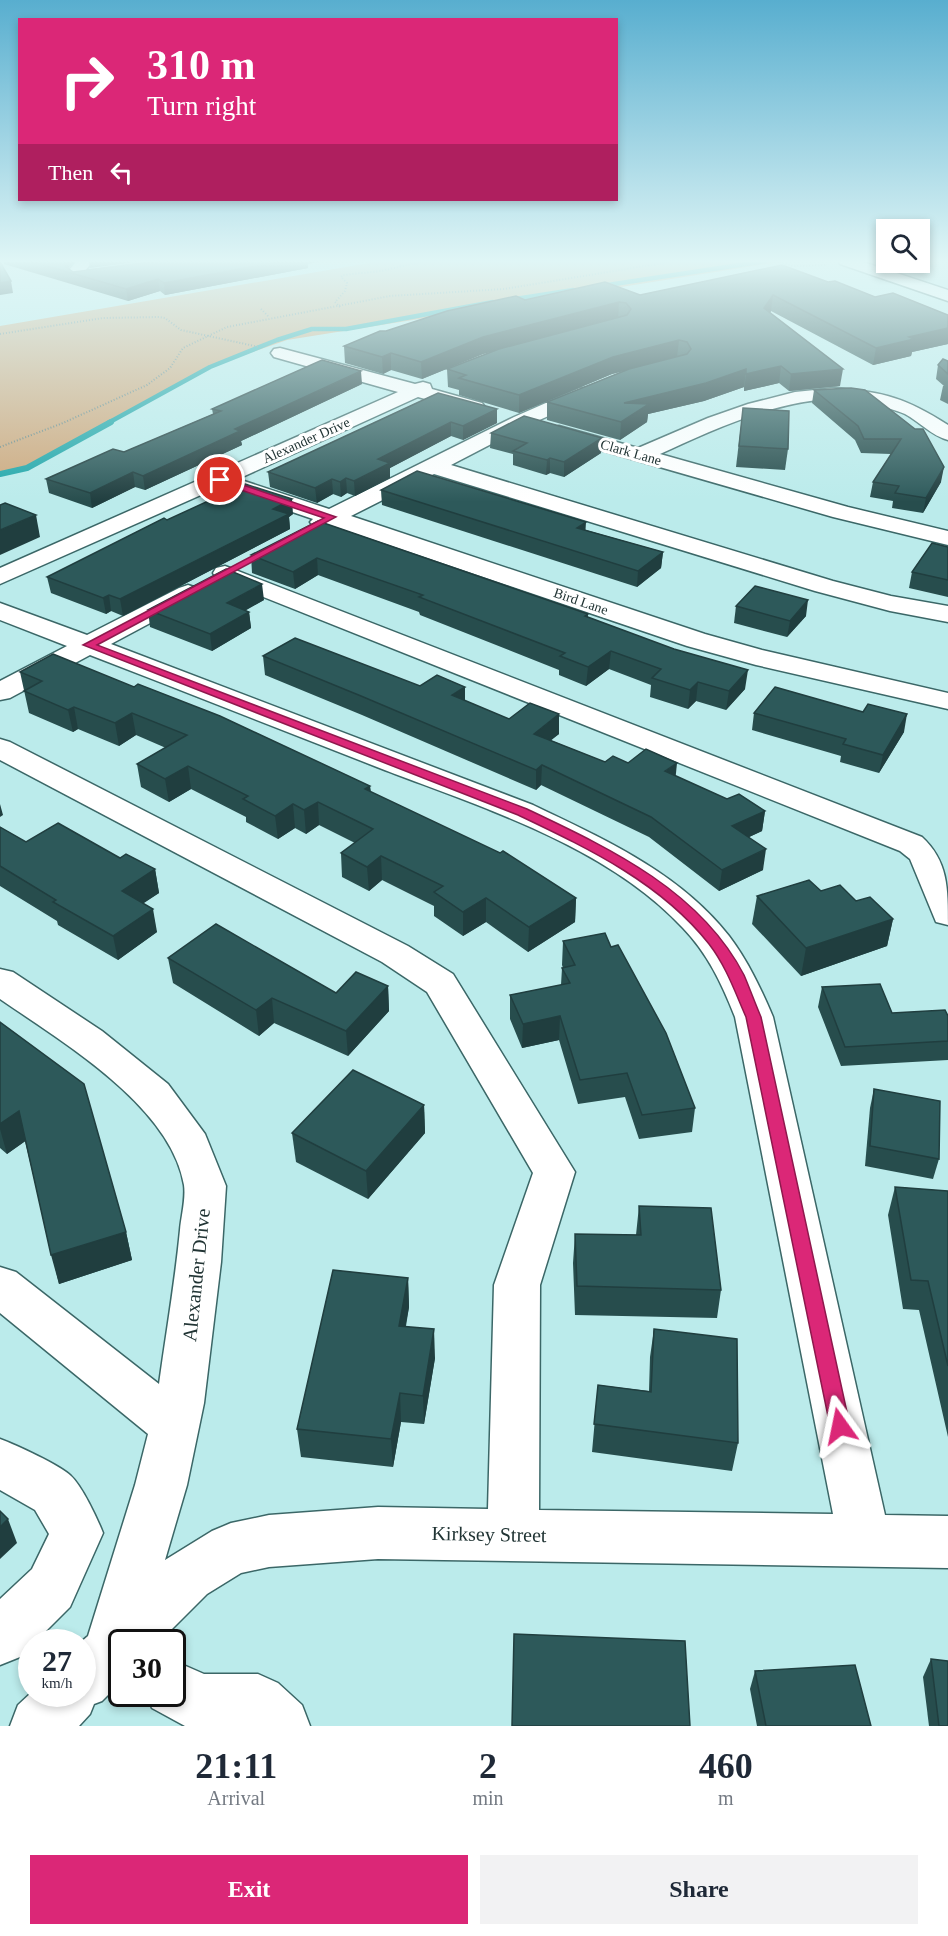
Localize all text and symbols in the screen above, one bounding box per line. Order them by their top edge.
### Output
icon: right [48,42,126,120]
text: 310 m [147,42,256,88]
text: Turn right [147,91,256,121]
icon: left [105,156,138,189]
text: Then [48,160,93,185]
map controls [876,219,930,273]
button: search [876,219,930,273]
street label: Alexander Drive [260,415,352,466]
street label: Clark Lane [599,437,663,468]
pin [194,454,245,505]
icon: arrive [203,463,236,496]
street label: Bird Lane [552,585,610,618]
street label: Alexander Drive [178,1207,214,1343]
position arrow [808,1394,872,1458]
street label: Kirksey Street [431,1522,547,1547]
speed limit sign: 30 [108,1629,186,1707]
text: 27 [42,1644,72,1677]
text: km/h [42,1675,72,1691]
text: 21:11 [195,1746,277,1786]
text: 2 [479,1746,497,1786]
text: 460 [699,1746,753,1786]
text: Arrival [207,1787,265,1809]
text: min [472,1787,504,1809]
text: m [718,1787,734,1809]
button: Exit [30,1855,468,1924]
button: Share [480,1855,918,1924]

